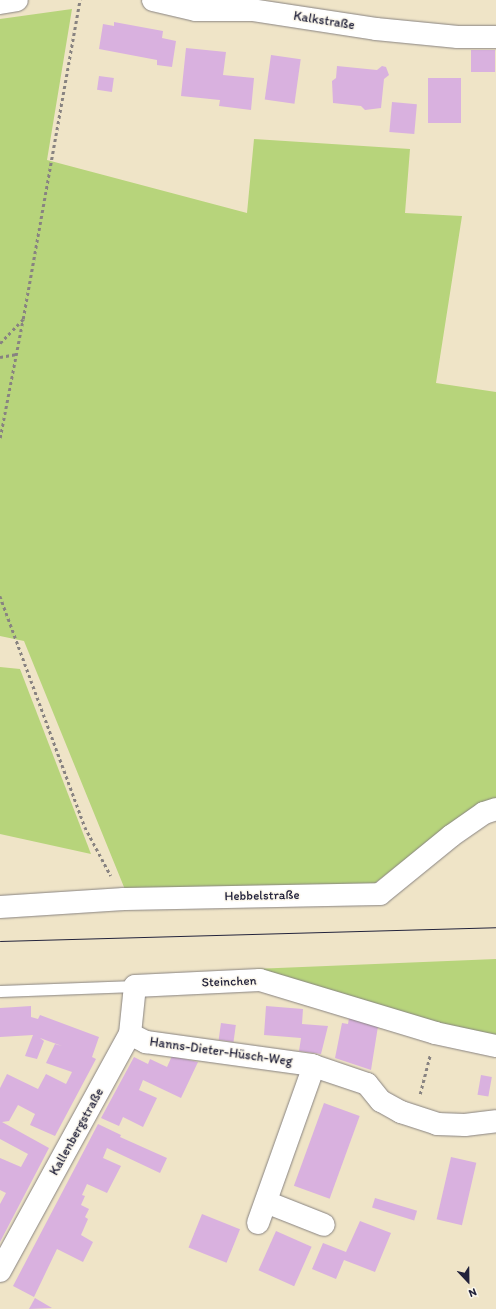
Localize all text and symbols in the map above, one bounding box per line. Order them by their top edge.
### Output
street label: Kalkstraße [292,8,356,34]
street label: Hebbelstraße [224,888,300,904]
street label: Steinchen [201,973,257,991]
street label: Hanns-Dieter-Hüsch-Weg [149,1034,293,1070]
street label: Kallenbergstraße [47,1086,107,1178]
north arrow [448,1261,488,1301]
text: N [467,1285,479,1300]

